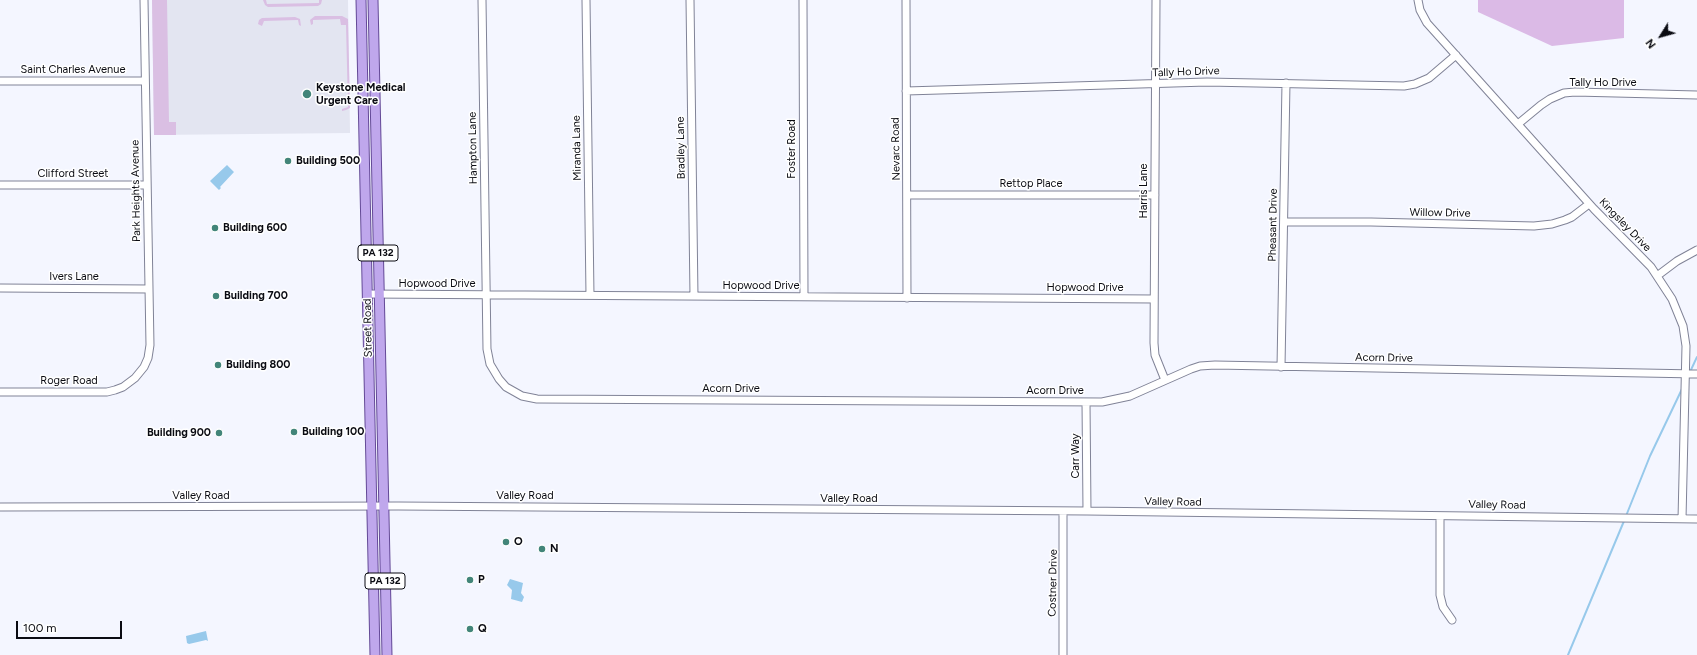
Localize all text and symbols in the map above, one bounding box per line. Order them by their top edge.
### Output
north arrow [1641,16,1681,56]
text: N [1643,36,1659,51]
street label: Saint Charles Avenue [21,63,125,77]
street label: Tally Ho Drive [1152,64,1220,80]
street label: Tally Ho Drive [1569,76,1637,90]
place label: Keystone Medical Urgent Care [316,81,406,107]
marker: Keystone Medical Urgent Care [301,88,313,100]
street label: Hampton Lane [466,112,480,184]
street label: Miranda Lane [570,115,584,181]
street label: Bradley Lane [674,117,688,179]
street label: Nevarc Road [889,117,903,181]
street label: Foster Road [785,119,799,179]
street label: Park Heights Avenue [129,140,143,242]
place label: Building 500 [296,154,360,168]
marker: Building 500 [283,156,293,166]
street label: Harris Lane [1137,163,1151,219]
street label: Clifford Street [37,167,109,181]
street label: Rettop Place [999,177,1063,191]
street label: Pheasant Drive [1266,188,1280,262]
street label: Kingsley Drive [1596,196,1654,254]
street label: Willow Drive [1409,206,1471,220]
place label: Building 600 [223,221,287,235]
marker: Building 600 [210,223,220,233]
road number: PA 132 [358,245,398,261]
street label: Ivers Lane [49,270,99,284]
street label: Hopwood Drive [399,277,475,291]
street label: Hopwood Drive [723,279,799,293]
street label: Hopwood Drive [1047,281,1123,295]
place label: Building 700 [224,289,288,303]
marker: Building 700 [211,291,221,301]
street label: Street Road [361,298,375,358]
street label: Acorn Drive [1355,351,1413,365]
place label: Building 800 [226,358,290,372]
marker: Building 800 [213,360,223,370]
street label: Roger Road [40,374,98,388]
street label: Acorn Drive [702,382,760,396]
street label: Acorn Drive [1026,384,1084,398]
place label: Building 100 [302,425,364,439]
place label: Building 900 [147,426,211,440]
marker: Building 100 [289,427,299,437]
marker: Building 900 [214,428,224,438]
street label: Carr Way [1069,433,1083,479]
street label: Valley Road [172,489,230,503]
street label: Valley Road [496,489,554,503]
street label: Valley Road [820,492,878,506]
street label: Valley Road [1144,495,1202,509]
street label: Valley Road [1468,498,1526,512]
place label: O [514,535,523,549]
marker: O [501,537,511,547]
place label: N [550,542,559,556]
marker: N [537,544,547,554]
street label: Costner Drive [1046,549,1060,617]
road number: PA 132 [365,573,405,589]
place label: P [478,573,485,587]
marker: P [465,575,475,585]
scale bar [18,613,124,639]
text: 100 m [23,621,57,635]
place label: Q [478,622,487,636]
marker: Q [465,624,475,634]

